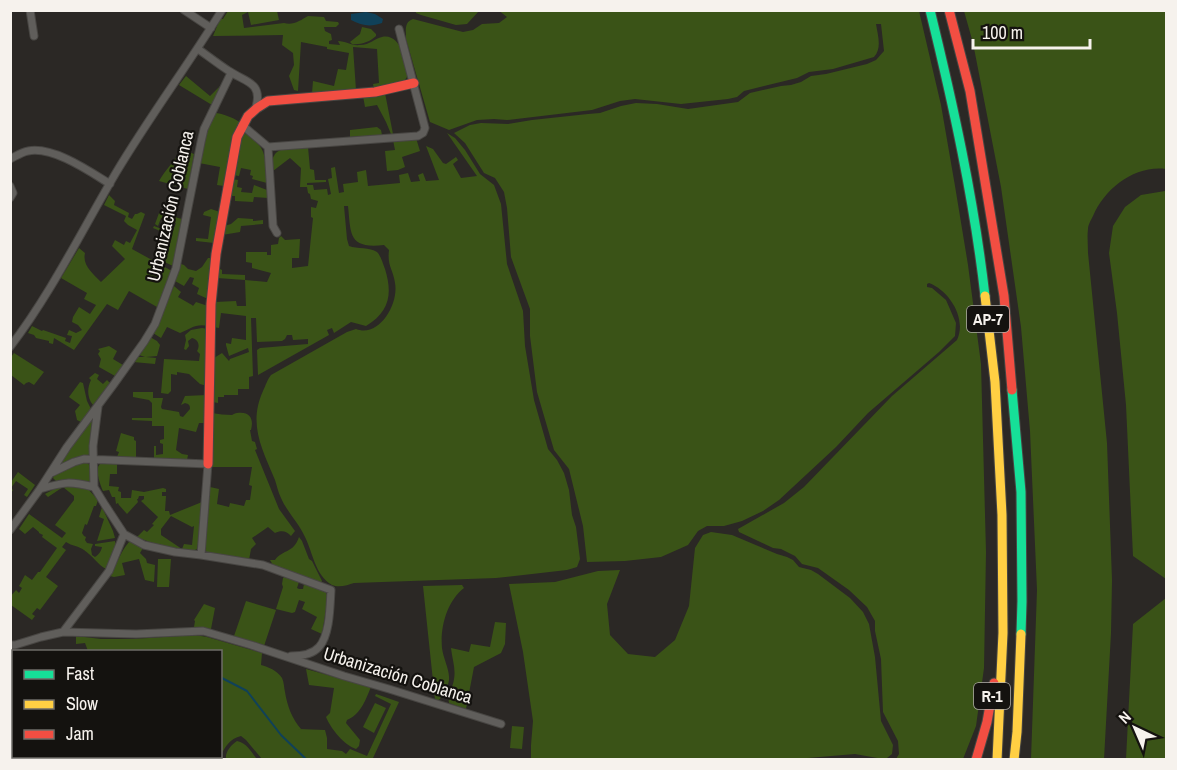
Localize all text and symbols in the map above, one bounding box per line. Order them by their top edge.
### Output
scale bar [973,12,1090,50]
text: 100 m [982,20,1023,45]
street label: Urbanización Coblanca [140,128,200,284]
road number: AP-7 [967,306,1009,332]
street label: Urbanización Coblanca [321,640,475,710]
legend [12,650,222,758]
text: Fast [66,661,94,686]
road number: R-1 [974,683,1010,709]
text: Slow [66,691,98,716]
north arrow [1105,698,1165,758]
text: N [1114,706,1136,728]
text: Jam [66,721,94,746]

